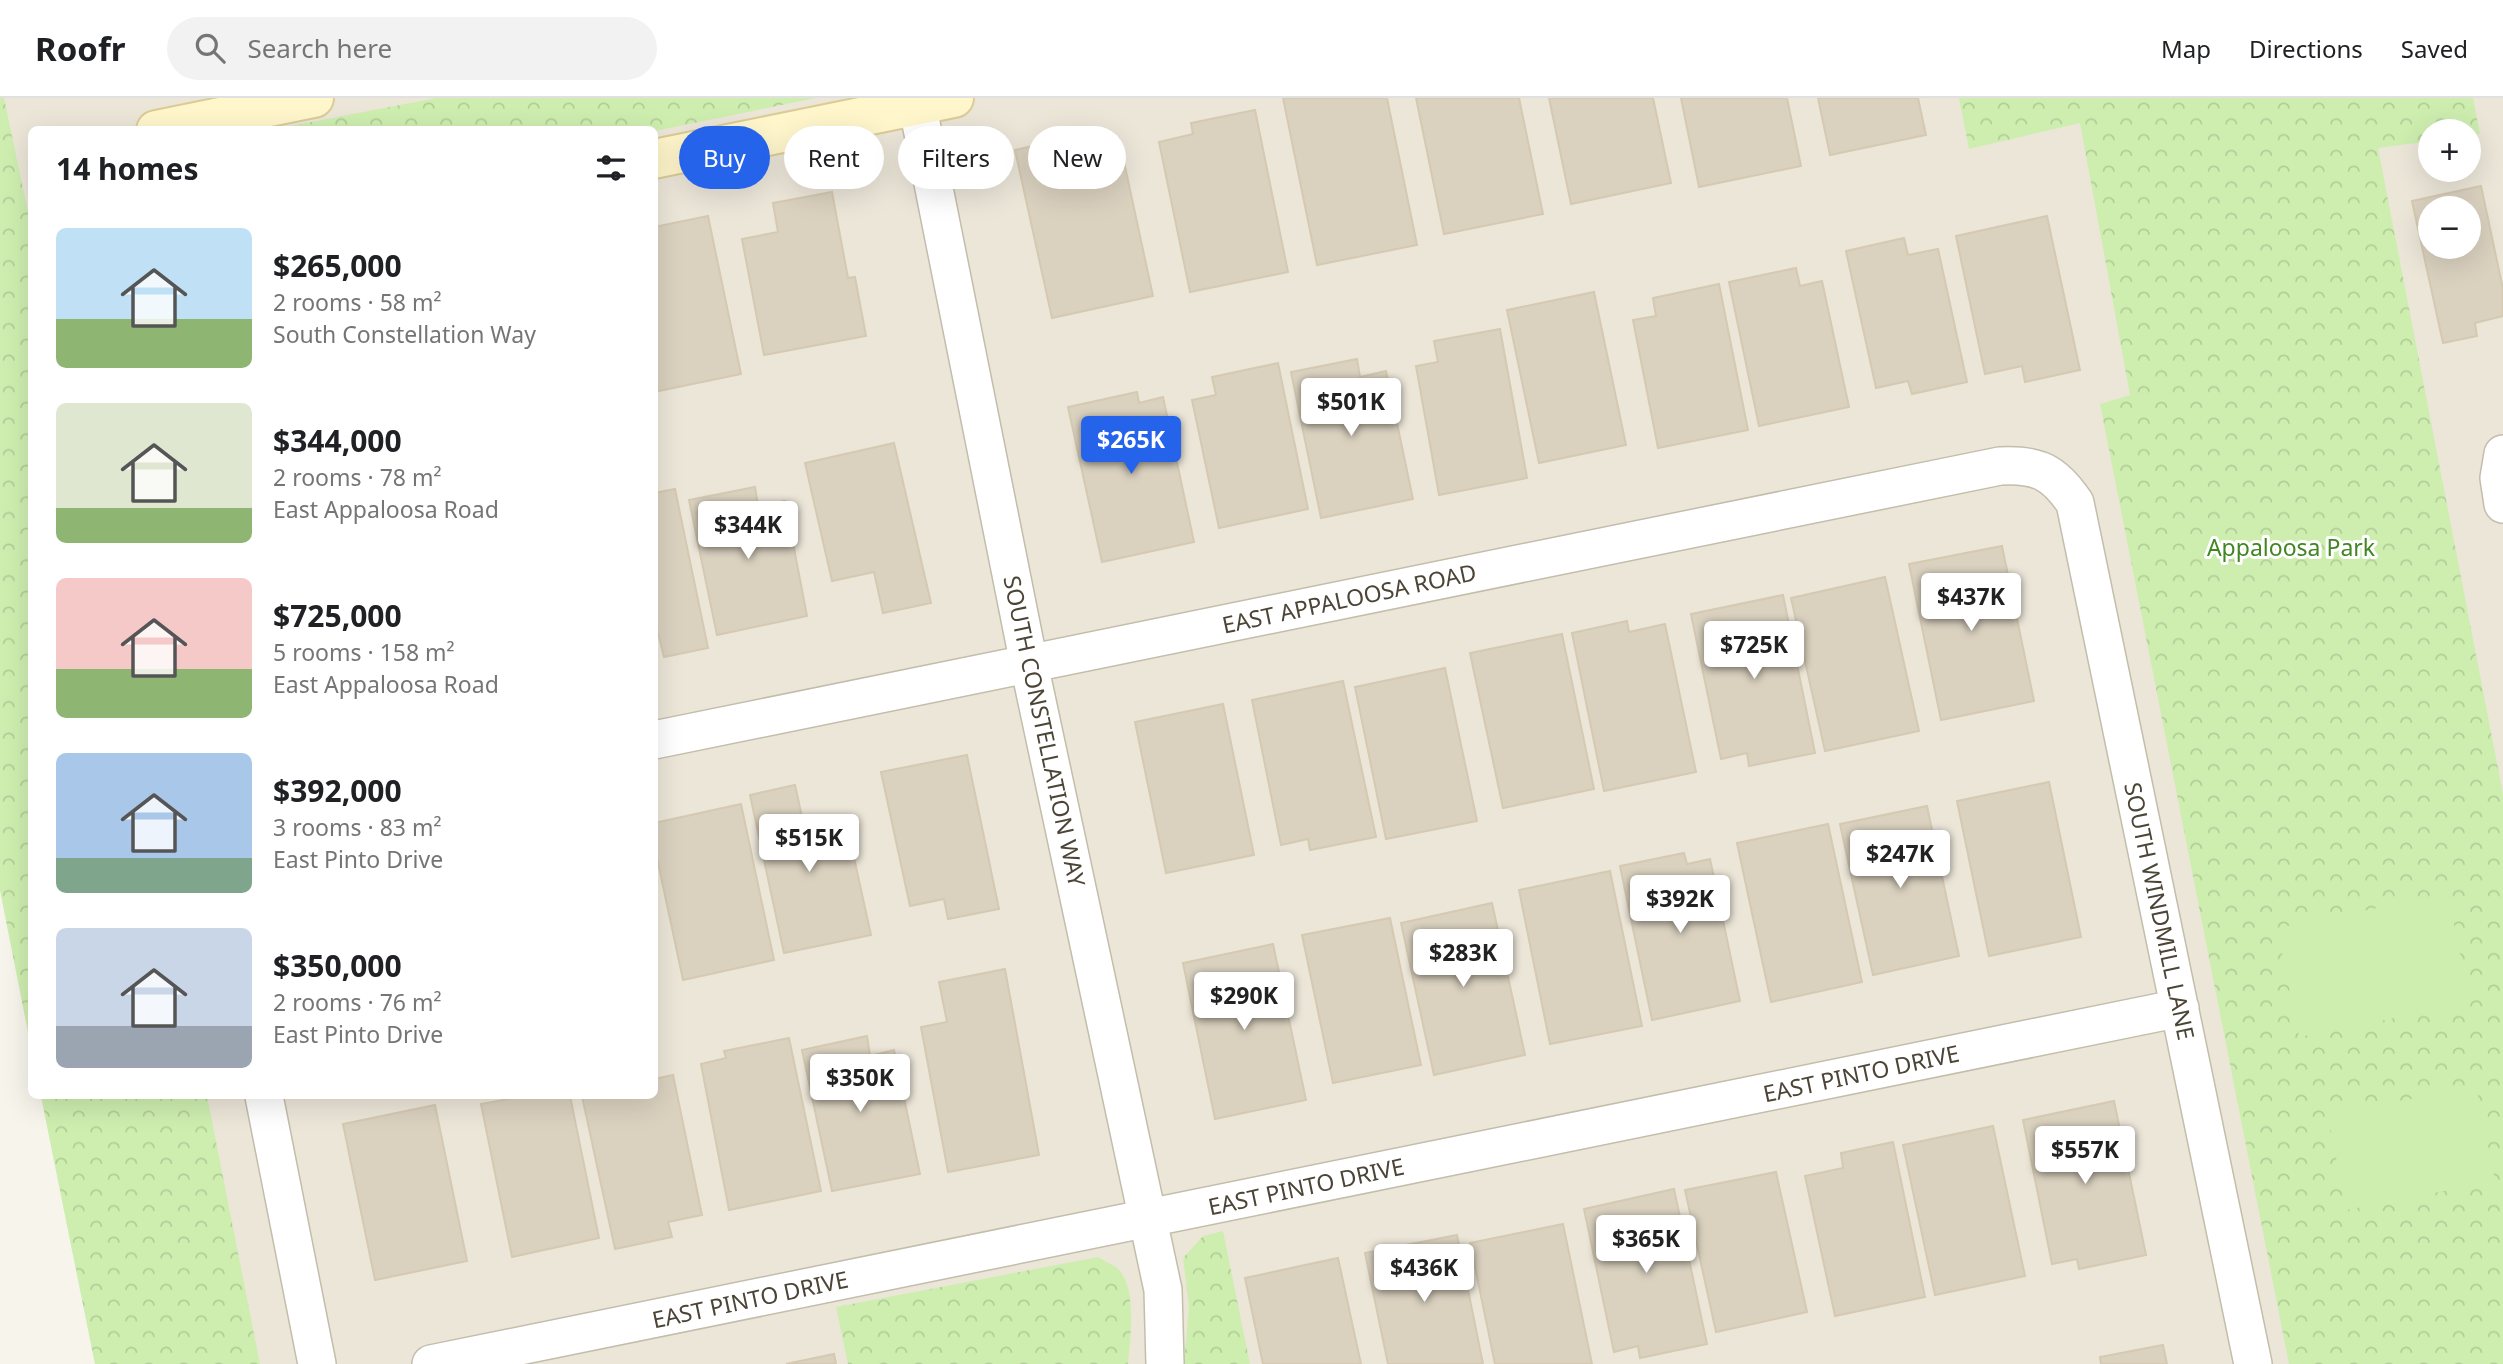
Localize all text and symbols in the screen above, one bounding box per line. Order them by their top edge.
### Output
search box [167,17,657,80]
text: Roofr [35,26,125,71]
icon: search [191,29,229,67]
text: Search here [247,30,392,66]
text: Map [2161,32,2211,65]
text: Directions [2249,32,2363,65]
text: Saved [2401,32,2468,65]
map controls [2418,119,2481,259]
button: + [2418,119,2481,182]
chip: Buy [679,126,770,189]
chip: Rent [784,126,884,189]
chip: Filters [898,126,1014,189]
chip: New [1028,126,1126,189]
text: 14 homes [56,148,199,189]
icon: filters [592,149,630,187]
button: − [2418,196,2481,259]
text: $265,000 [273,245,402,286]
icon: home [112,256,196,340]
text: 2 rooms · 58 m² [273,286,442,318]
text: South Constellation Way [273,318,536,350]
pin: $501K [1302,378,1400,438]
text: $501K [1317,385,1385,417]
pin: $265K [1082,416,1180,476]
text: $344,000 [273,420,402,461]
text: $265K [1097,423,1165,455]
icon: home [112,431,196,515]
text: 2 rooms · 78 m² [273,461,442,493]
text: East Appaloosa Road [273,493,499,525]
pin: $344K [699,502,797,561]
text: $344K [714,508,782,540]
park label: Appaloosa Park [2207,531,2376,563]
street label: EAST APPALOOSA ROAD [1219,555,1479,641]
street label: SOUTH CONSTELLATION WAY [996,573,1094,890]
pin: $437K [1922,574,2020,633]
text: $437K [1937,580,2005,612]
text: $725,000 [273,595,402,636]
icon: home [112,606,196,690]
pin: $725K [1705,622,1803,681]
text: $725K [1720,628,1788,660]
text: 5 rooms · 158 m² [273,636,455,668]
text: East Appaloosa Road [273,668,499,700]
text: $392,000 [273,770,402,811]
street label: SOUTH WINDMILL LANE [2117,779,2203,1043]
icon: home [112,781,196,865]
text: 3 rooms · 83 m² [273,811,442,843]
pin: $515K [760,814,858,874]
text: $515K [775,821,843,853]
pin: $247K [1851,830,1949,890]
text: $247K [1866,837,1934,869]
text: East Pinto Drive [273,843,443,875]
pin: $392K [1631,876,1729,935]
text: $392K [1646,882,1714,914]
pin: $283K [1414,930,1512,989]
text: $283K [1429,936,1497,968]
text: $350,000 [273,945,402,986]
icon: home [112,956,196,1040]
pin: $290K [1195,972,1293,1032]
text: $290K [1210,979,1278,1011]
text: 2 rooms · 76 m² [273,986,442,1018]
text: East Pinto Drive [273,1018,443,1050]
street label: EAST PINTO DRIVE [1760,1037,1962,1109]
pin: $350K [811,1054,909,1114]
text: $350K [826,1061,894,1093]
pin: $557K [2036,1126,2134,1186]
text: $557K [2051,1133,2119,1165]
street label: EAST PINTO DRIVE [1205,1150,1407,1222]
pin: $365K [1597,1216,1695,1275]
text: $365K [1612,1222,1680,1254]
pin: $436K [1375,1244,1473,1304]
text: $436K [1390,1251,1458,1283]
street label: EAST PINTO DRIVE [649,1263,851,1335]

